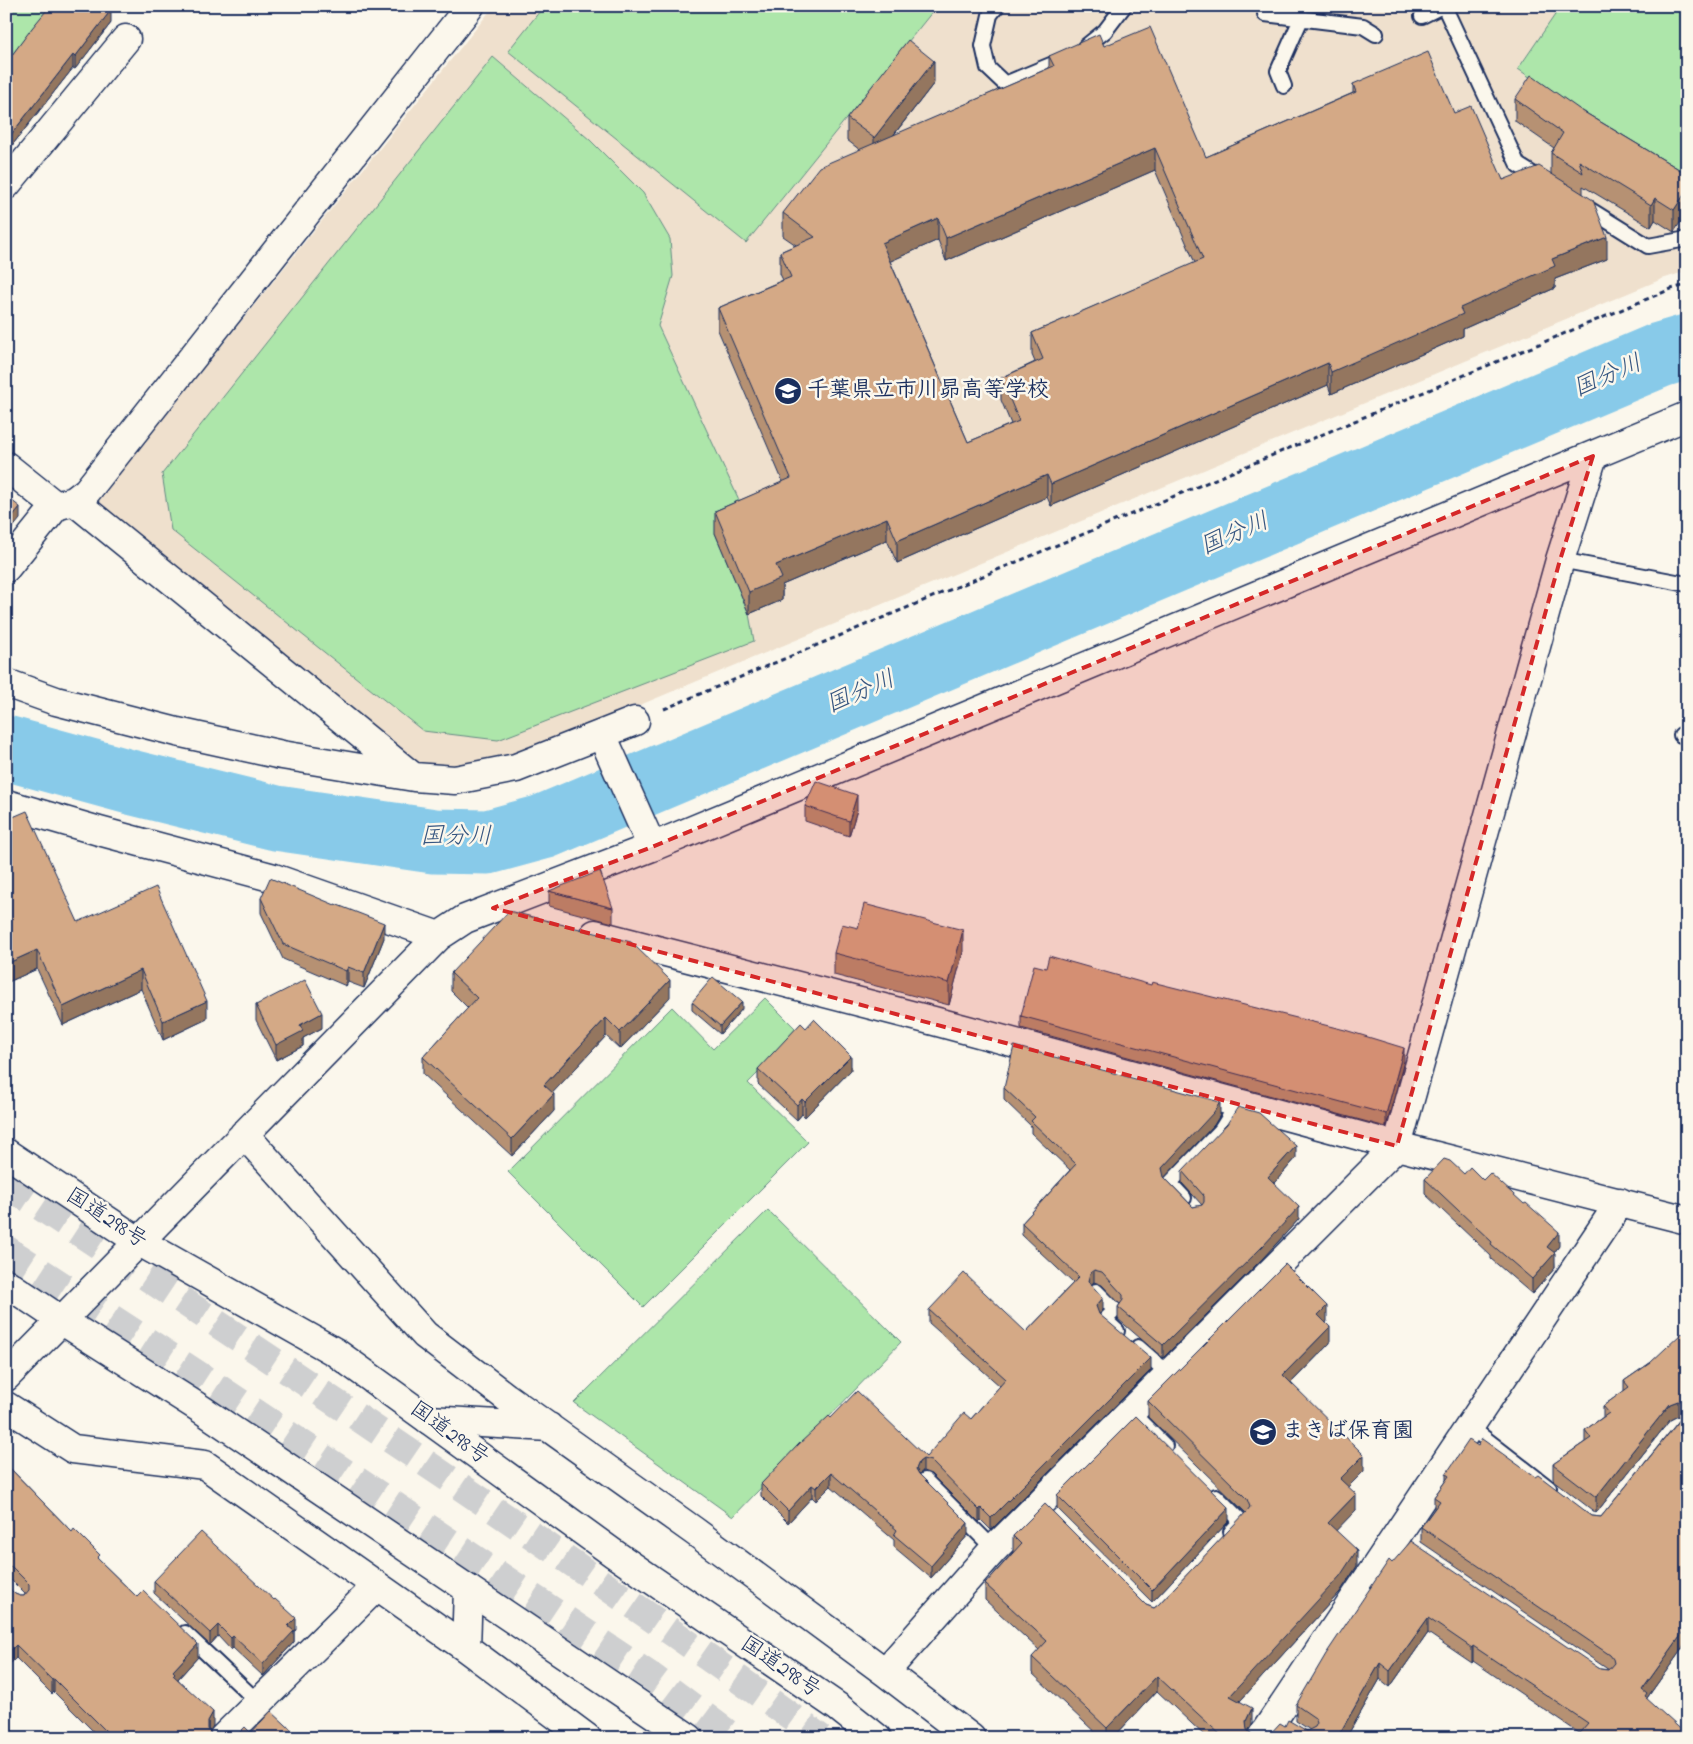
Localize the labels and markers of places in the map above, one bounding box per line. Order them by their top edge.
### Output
place label: 千葉県立市川昴高等学校 [807,375,1049,407]
school or university icon: 千葉県立市川昴高等学校 [773,376,803,406]
place label: まきば保育園 [1282,1416,1414,1448]
school or university icon: まきば保育園 [1248,1417,1278,1447]

